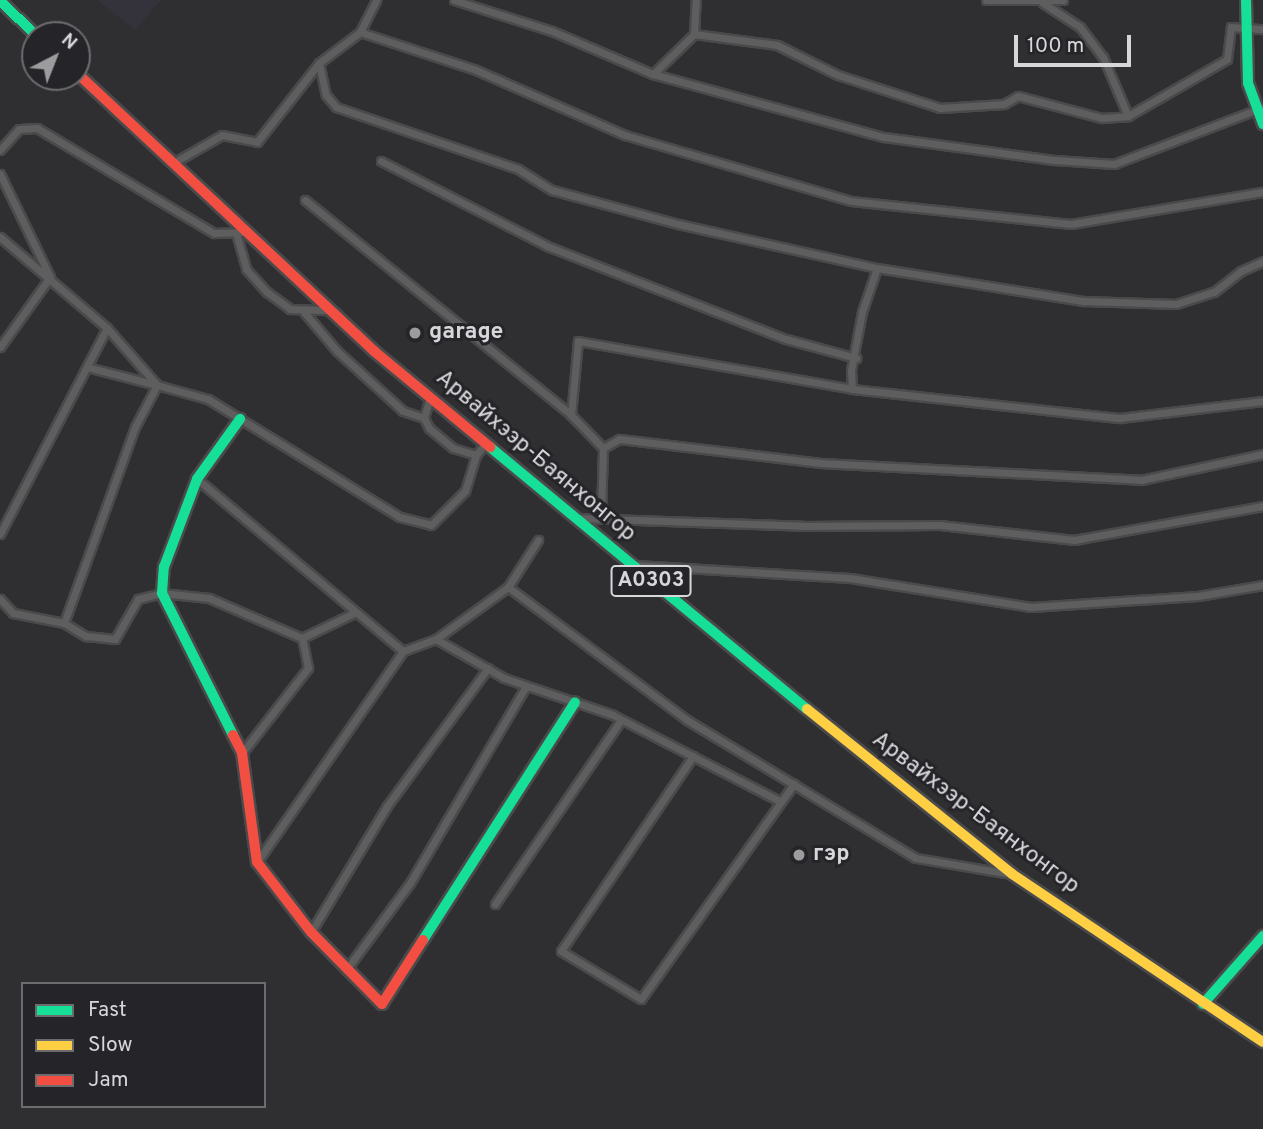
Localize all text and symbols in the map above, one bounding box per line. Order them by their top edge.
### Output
north arrow [21,21,91,91]
scale bar [1018,21,1135,65]
text: N [56,28,82,55]
text: 100 m [1027,33,1084,60]
place label: garage [429,319,503,347]
marker: garage [407,325,423,341]
street label: Арвайхээр-Баянхонгор [429,365,641,549]
road number: A0303 [609,564,693,598]
street label: Арвайхээр-Баянхонгор [866,727,1084,901]
place label: гэр [813,841,849,869]
marker: гэр [791,847,807,863]
legend [21,982,266,1108]
text: Fast [88,997,127,1024]
text: Slow [88,1032,133,1059]
text: Jam [88,1067,129,1094]

